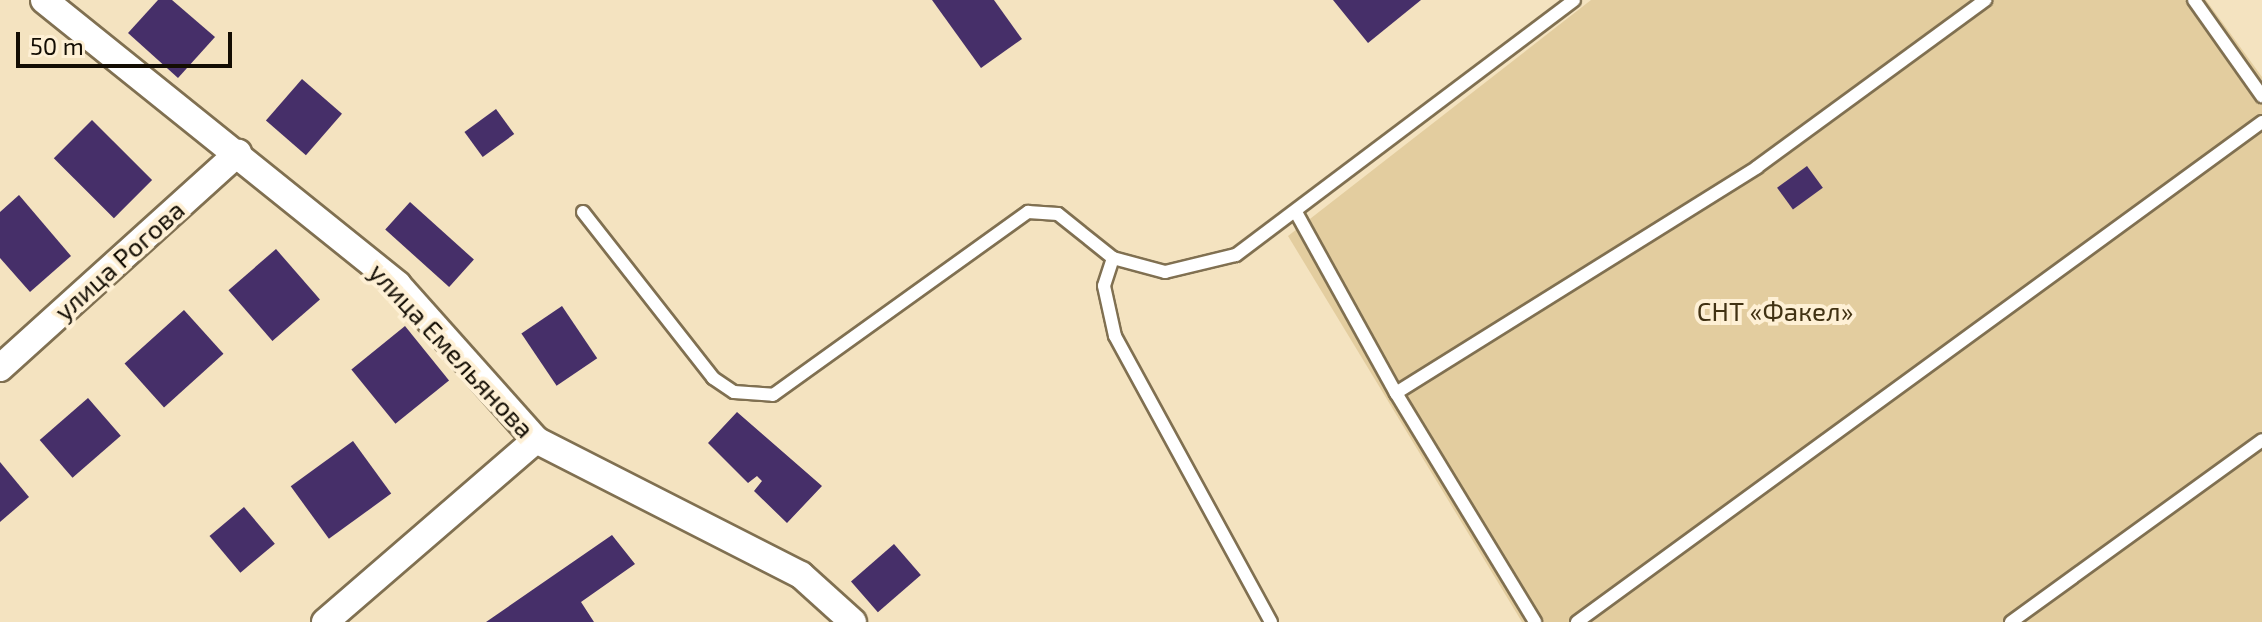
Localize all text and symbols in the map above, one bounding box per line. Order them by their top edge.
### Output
scale bar [20,16,236,66]
text: 50 m [30,31,84,60]
street label: улица Рогова [48,194,190,326]
street label: улица Емельянова [363,256,541,444]
park label: СНТ «Факел» [1697,295,1853,327]

